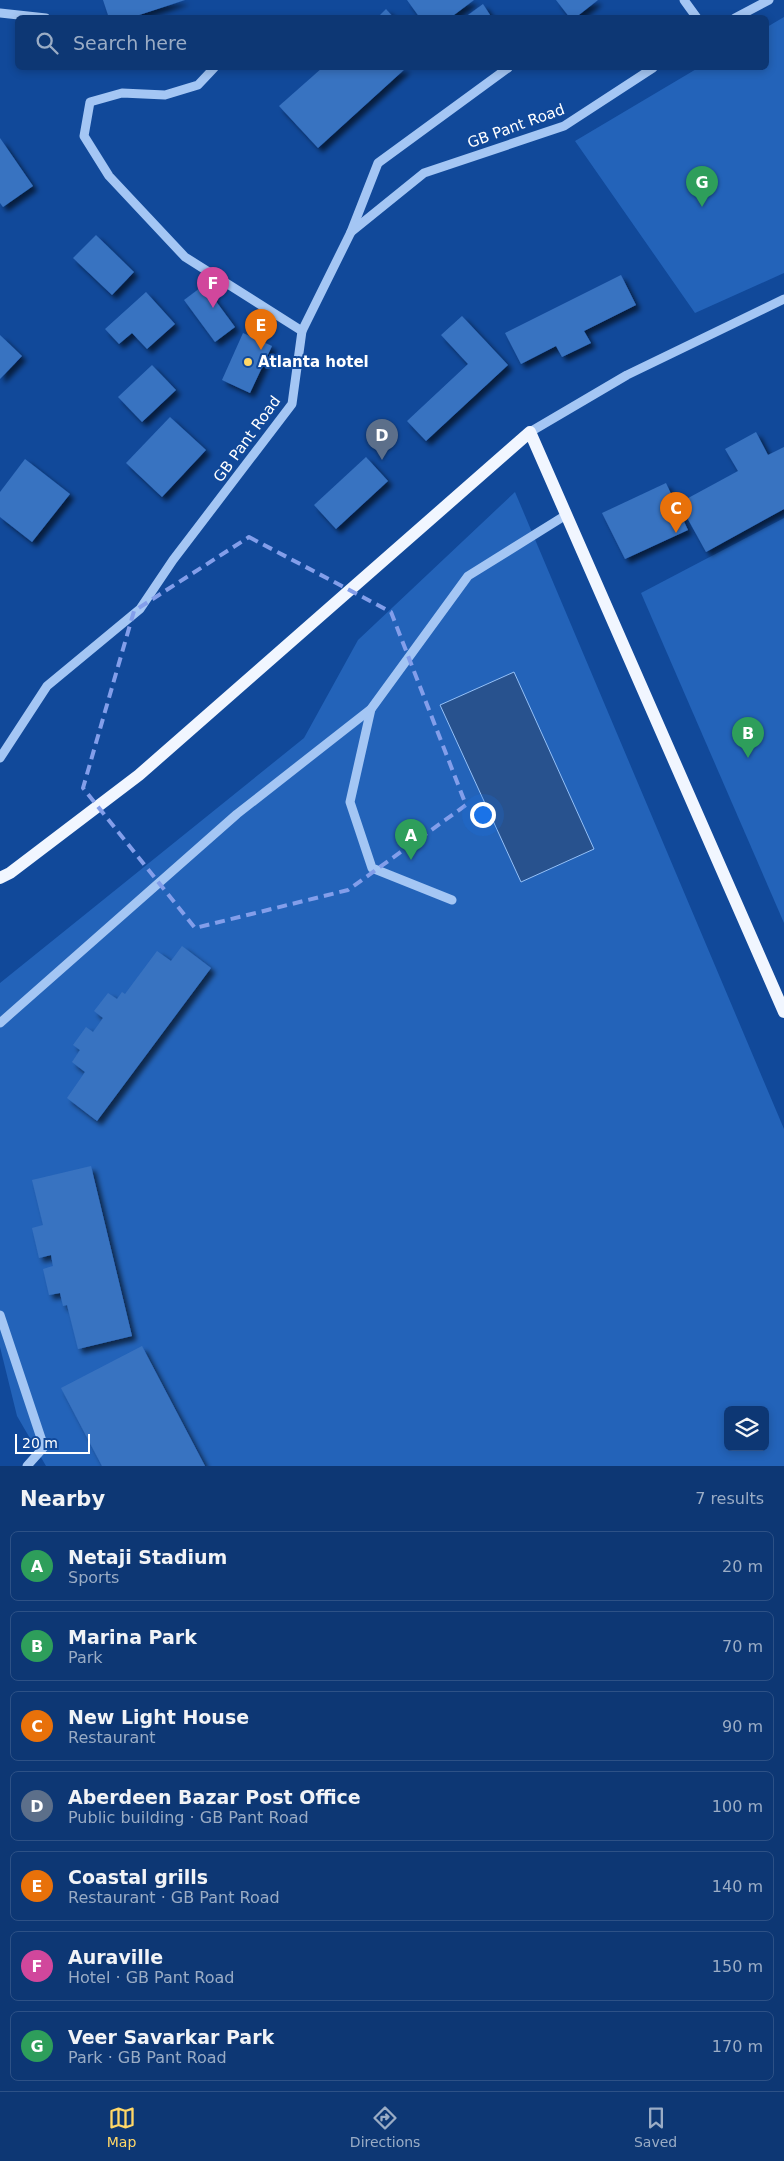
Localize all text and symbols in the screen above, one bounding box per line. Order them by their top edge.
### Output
search box [15,15,769,70]
icon: search [33,29,61,57]
text: Search here [73,32,187,54]
street label: GB Pant Road [465,100,567,152]
pin: G [686,166,718,207]
pin: F [197,267,229,308]
pin: E [245,309,277,350]
place label: Atlanta hotel [258,353,369,371]
marker: Atlanta hotel [242,356,254,368]
street label: GB Pant Road [210,392,284,486]
pin: D [366,419,398,460]
pin: C [660,492,692,533]
pin: B [732,717,764,758]
your location [470,802,496,828]
pin: A [395,819,427,860]
map controls [724,1406,769,1451]
button: layers [724,1406,769,1451]
scale bar [15,1431,90,1454]
text: 20 m [22,1435,58,1451]
text: Nearby [20,1487,105,1511]
text: 7 results [695,1489,764,1508]
text: Netaji Stadium [68,1546,227,1568]
text: A [31,1557,43,1576]
text: 20 m [722,1557,763,1576]
text: Sports [68,1568,119,1587]
text: Marina Park [68,1626,197,1648]
text: B [31,1637,43,1656]
text: 70 m [722,1637,763,1656]
text: Park [68,1648,103,1667]
text: New Light House [68,1706,249,1728]
text: C [31,1717,43,1736]
text: 90 m [722,1717,763,1736]
text: Restaurant [68,1728,156,1747]
text: Aberdeen Bazar Post Office [68,1786,361,1808]
text: D [30,1797,44,1816]
text: 100 m [712,1797,763,1816]
text: Public building · GB Pant Road [68,1808,309,1827]
text: Coastal grills [68,1866,208,1888]
text: E [32,1877,42,1896]
text: 140 m [712,1877,763,1896]
text: Restaurant · GB Pant Road [68,1888,280,1907]
text: Auraville [68,1946,163,1968]
text: F [32,1957,42,1976]
text: 150 m [712,1957,763,1976]
text: Hotel · GB Pant Road [68,1968,234,1987]
text: Veer Savarkar Park [68,2026,274,2048]
text: G [30,2037,44,2056]
text: 170 m [712,2037,763,2056]
text: Park · GB Pant Road [68,2048,227,2067]
tab: Map [107,2104,136,2150]
tab: Directions [350,2104,420,2150]
tab: Saved [634,2104,677,2150]

